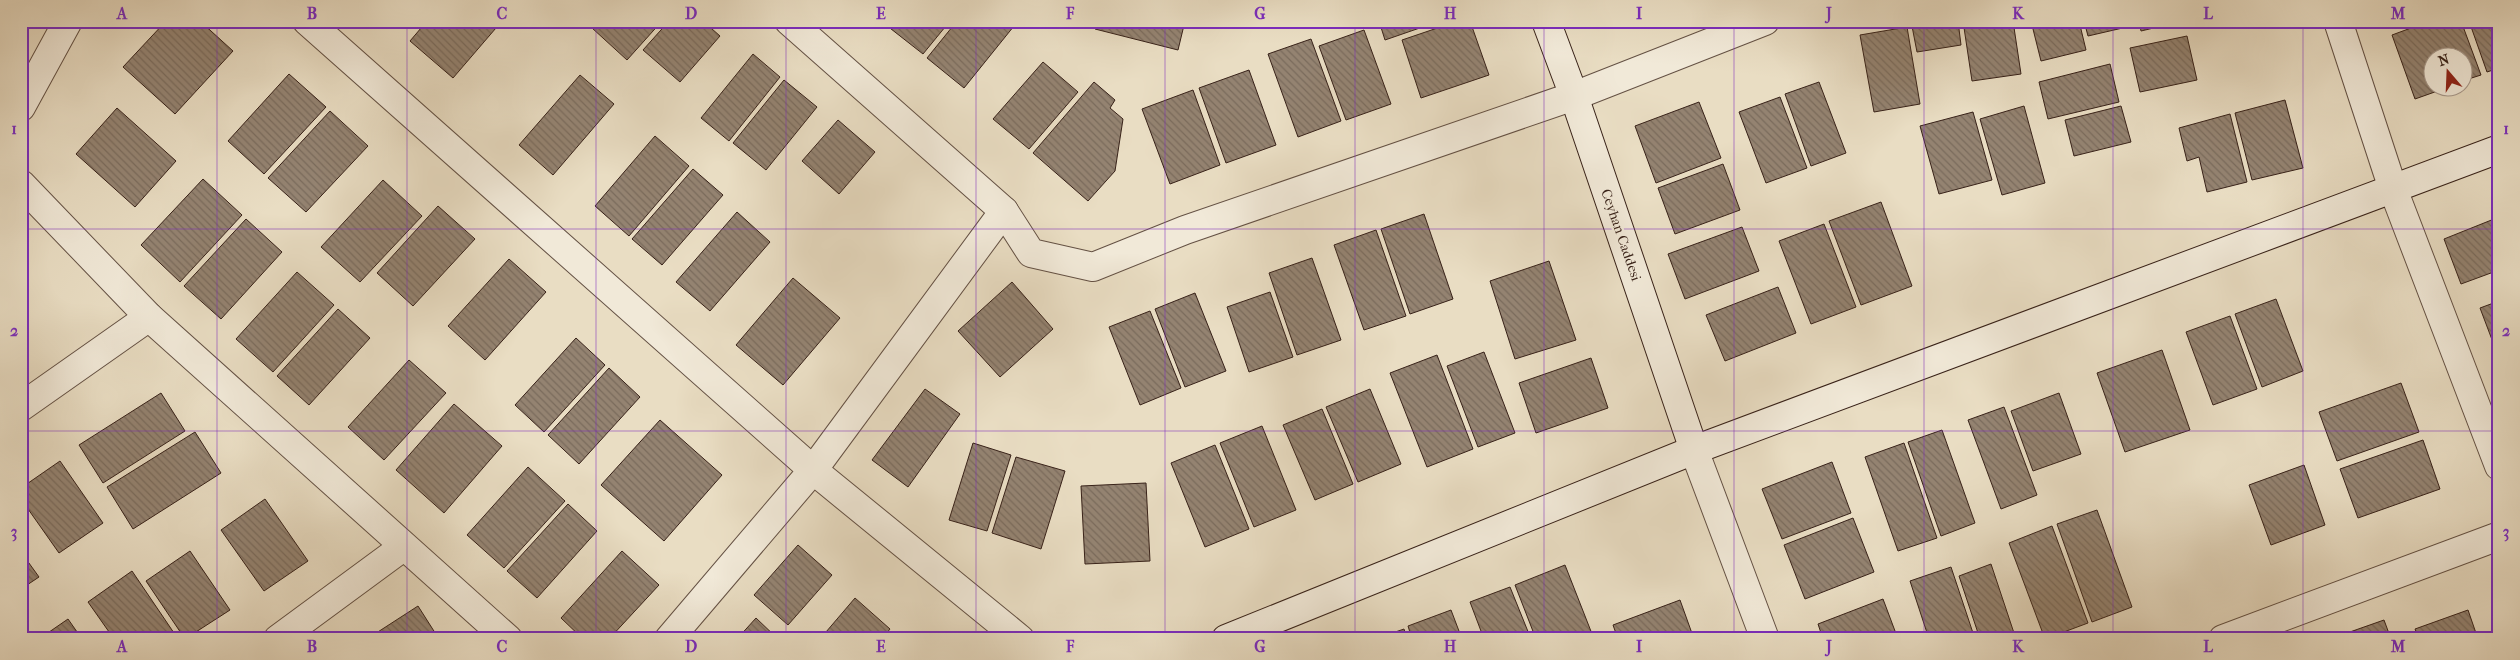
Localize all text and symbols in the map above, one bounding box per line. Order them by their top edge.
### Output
text: A [116,4,128,23]
text: B [307,4,317,23]
text: C [497,4,508,23]
text: D [685,4,697,23]
text: E [876,4,886,23]
text: F [1065,4,1075,23]
text: G [1254,4,1266,23]
text: H [1444,4,1457,23]
text: I [1636,4,1643,23]
text: J [1824,4,1832,24]
text: K [2012,4,2025,23]
text: L [2203,4,2213,23]
text: M [2390,4,2406,23]
north arrow [2422,48,2472,98]
text: N [2436,50,2452,70]
text: 1 [11,119,17,138]
text: 1 [2503,119,2509,138]
street label: Ceyhan Caddesi [1597,187,1645,283]
text: 2 [10,321,18,340]
text: 2 [2502,321,2510,340]
text: 3 [11,522,17,542]
text: 3 [2503,522,2509,542]
text: A [116,637,128,656]
text: B [307,637,317,656]
text: C [497,637,508,656]
text: D [685,637,697,656]
text: E [876,637,886,656]
text: F [1065,637,1075,656]
text: G [1254,637,1266,656]
text: H [1444,637,1457,656]
text: I [1636,637,1643,656]
text: J [1824,637,1832,657]
text: K [2012,637,2025,656]
text: L [2203,637,2213,656]
text: M [2390,637,2406,656]

